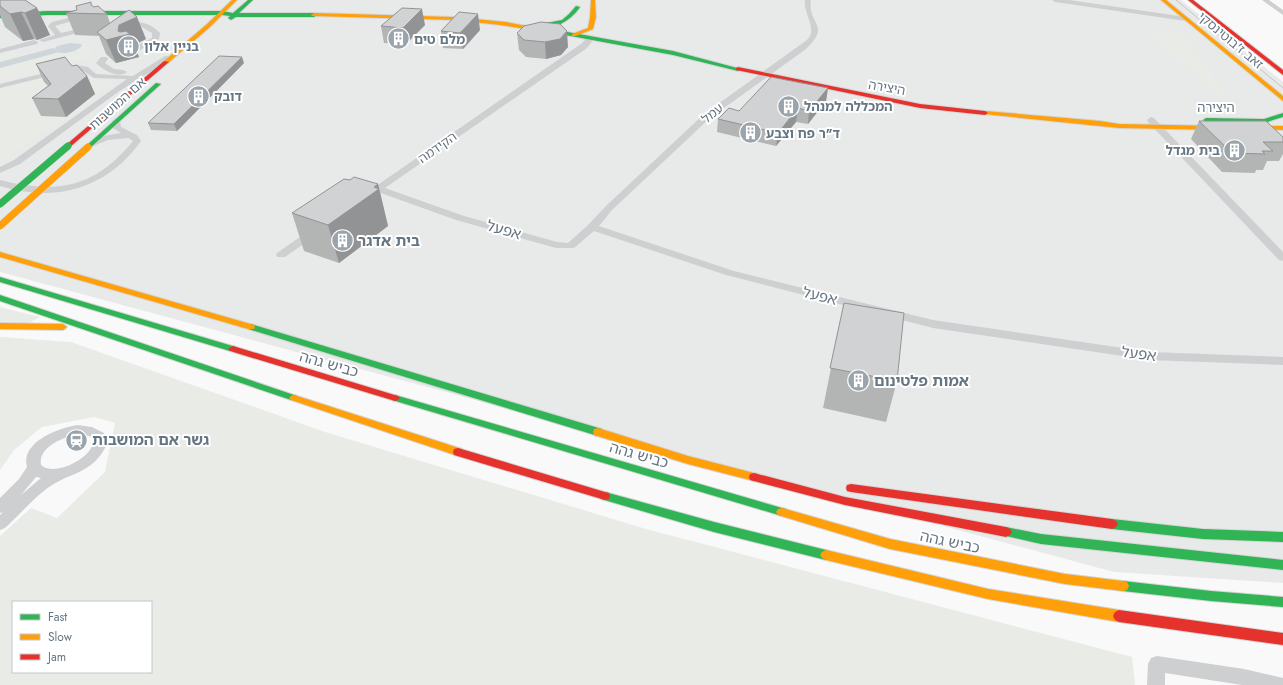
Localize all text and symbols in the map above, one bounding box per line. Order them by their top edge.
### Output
street label: זאב ז'בוטינסקי [1194,7,1268,73]
building icon: מלם טים [386,26,412,52]
place label: מלם טים [414,30,465,49]
building icon: בניין אלון [115,33,141,59]
place label: בניין אלון [144,37,199,56]
street label: אם המושבות [85,73,150,134]
street label: היצירה [867,75,907,100]
building icon: דובק [185,83,211,109]
place label: דובק [214,87,242,106]
building icon: המכללה למנהל [775,93,801,119]
place label: המכללה למנהל [804,97,893,116]
street label: היצירה [1197,98,1235,117]
street label: עמל [697,99,727,128]
building icon: ד"ר פח וצבע [738,120,764,146]
place label: ד"ר פח וצבע [766,124,841,143]
street label: הקידמה [414,127,461,168]
building icon: בית מגדל [1222,137,1248,163]
place label: בית מגדל [1166,141,1220,160]
street label: אפעל [484,215,524,245]
building icon: בית אדגר [330,228,356,254]
place label: בית אדגר [358,230,420,252]
street label: אפעל [800,281,840,311]
street label: אפעל [1120,341,1158,367]
street label: כביש גהה [297,345,361,383]
building icon: אמות פלטינום [846,368,872,394]
place label: אמות פלטינום [874,370,969,392]
station icon: גשר אם המושבות [64,427,90,453]
place label: גשר אם המושבות [92,429,209,451]
street label: כביש גהה [607,436,671,474]
street label: כביש גהה [918,525,982,559]
legend [12,601,152,673]
text: Fast [48,608,67,626]
text: Slow [48,628,73,646]
text: Jam [46,648,66,666]

